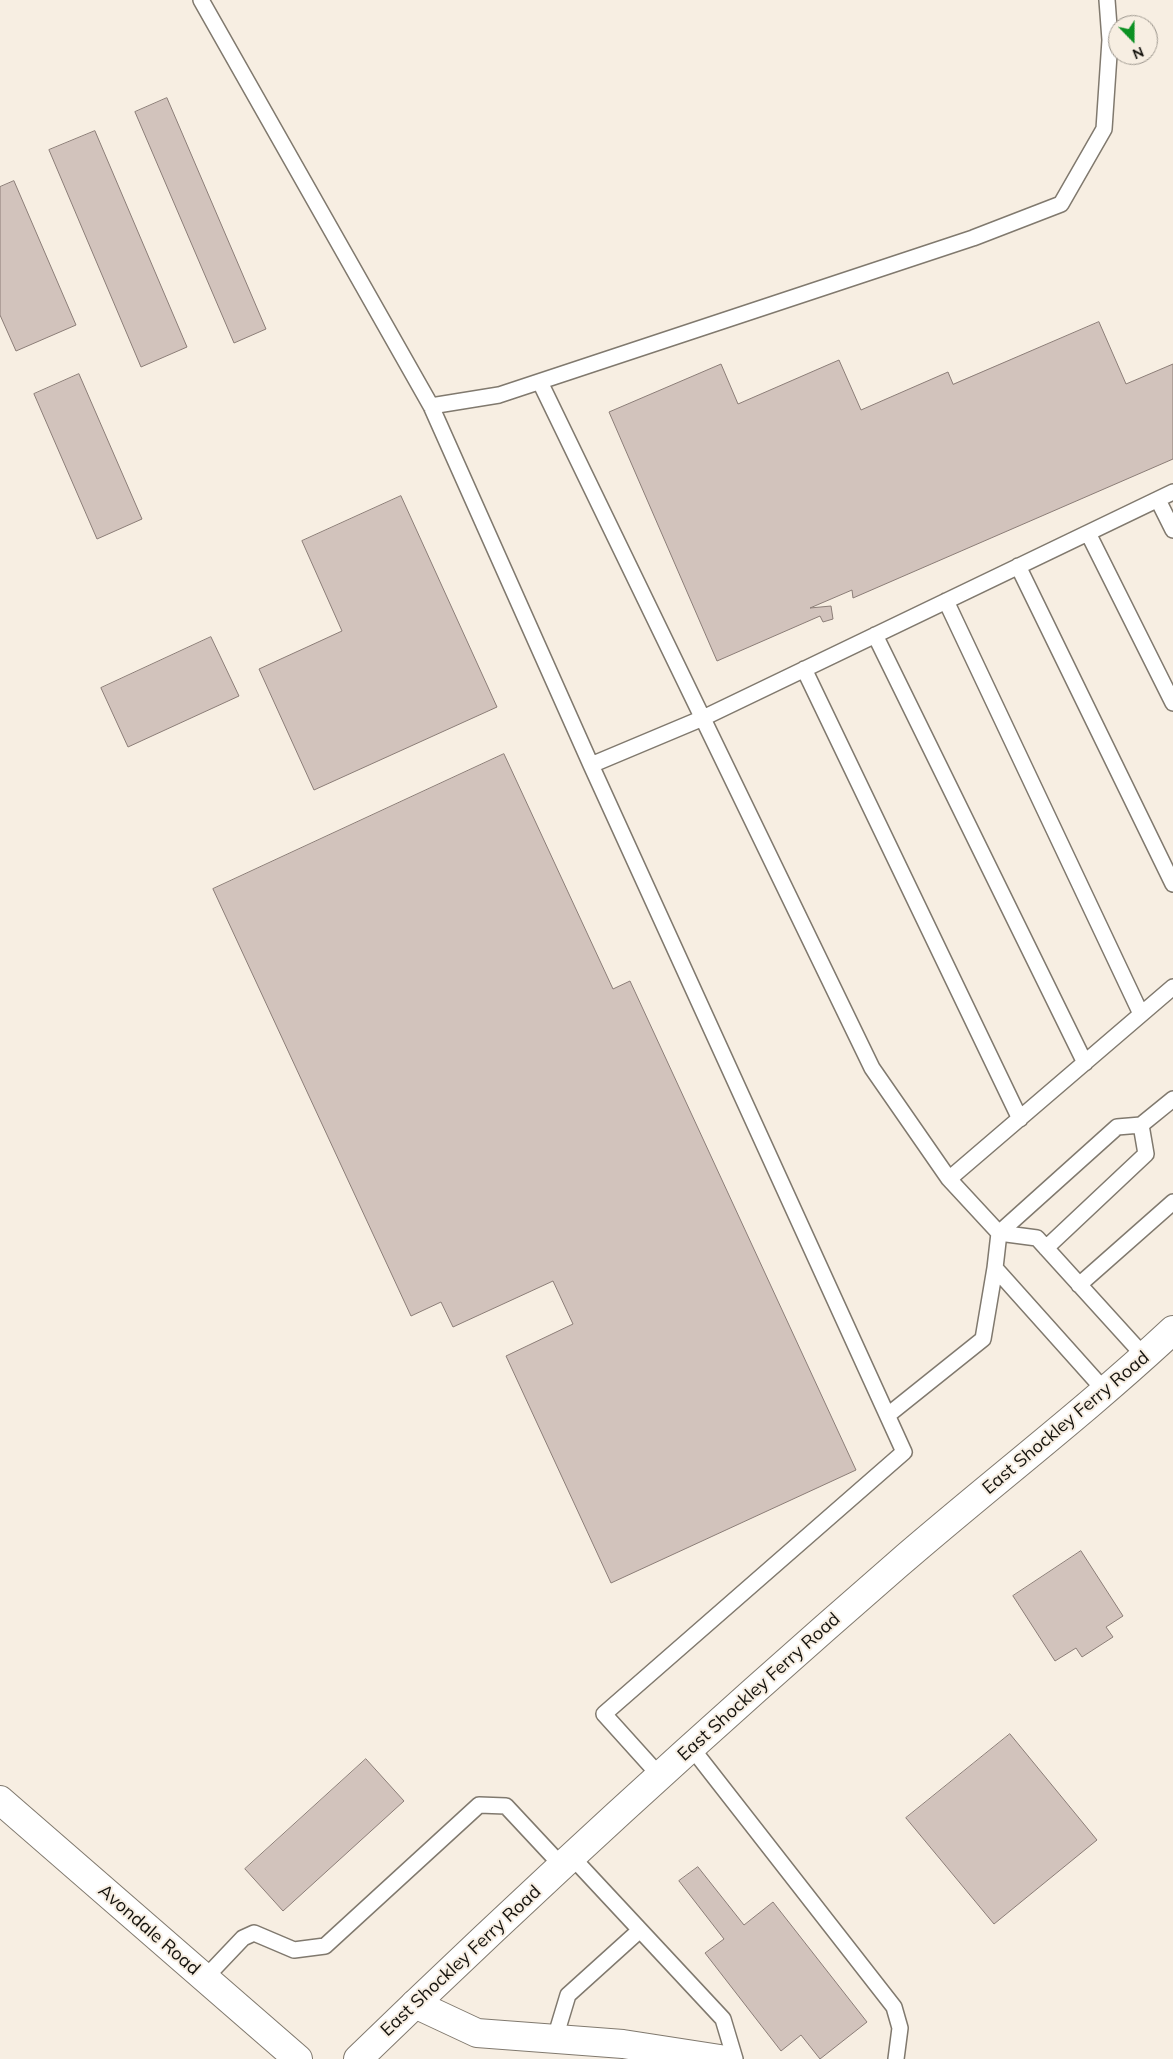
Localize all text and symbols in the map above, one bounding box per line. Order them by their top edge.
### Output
north arrow [1108,15,1158,65]
text: N [1130,43,1147,63]
street label: East Shockley Ferry Road [978,1347,1154,1499]
street label: East Shockley Ferry Road [673,1608,845,1766]
street label: Avondale Road [94,1880,204,1980]
street label: East Shockley Ferry Road [376,1881,546,2041]

